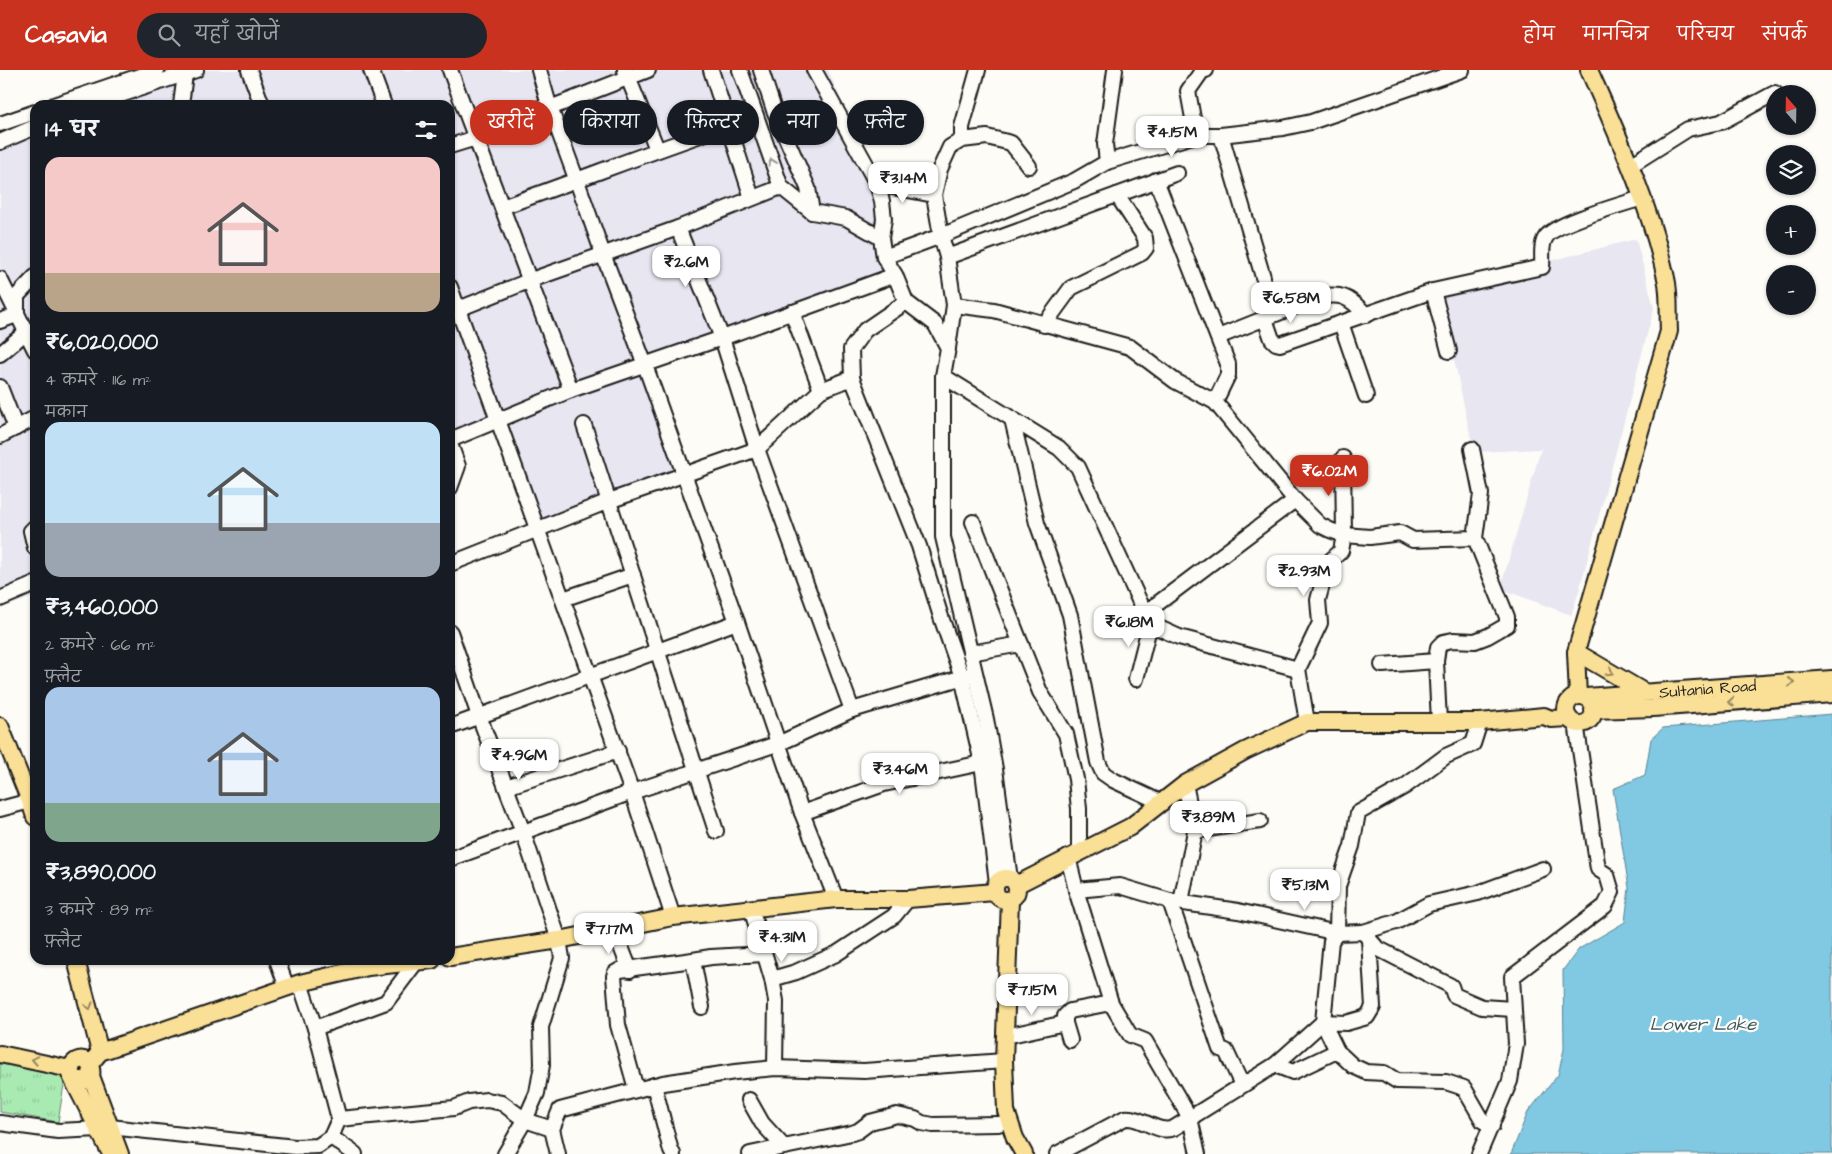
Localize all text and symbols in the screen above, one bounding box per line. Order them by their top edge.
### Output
search box [137,13,487,58]
text: Casavia [25,18,107,52]
icon: search [155,21,183,49]
text: यहाँ खोजें [195,21,279,48]
text: होम [1523,22,1555,47]
text: मानचित्र [1583,22,1649,47]
text: परिचय [1677,22,1734,47]
text: संपर्क [1762,22,1807,47]
north arrow [1766,85,1816,135]
map controls [1766,85,1816,315]
chip: खरीदें [470,100,553,145]
chip: किराया [563,100,657,145]
chip: फ़िल्टर [667,100,759,145]
chip: नया [769,100,837,145]
chip: फ़्लैट [847,100,924,145]
text: 14 घर [45,115,98,144]
icon: filters [412,116,440,144]
pin: ₹4.15M [1131,116,1213,158]
text: ₹4.15M [1147,121,1197,143]
button: layers [1766,145,1816,195]
one-way arrow [768,158,778,167]
pin: ₹3.14M [862,162,944,204]
text: ₹3.14M [879,167,927,189]
icon: home [198,189,288,279]
button: + [1766,205,1816,255]
pin: ₹2.6M [651,246,721,288]
text: ₹2.6M [663,251,709,273]
button: − [1766,265,1816,315]
pin: ₹6.58M [1250,282,1332,324]
text: ₹6.58M [1262,287,1320,309]
text: ₹6,020,000 [45,328,158,357]
text: 4 कमरे · 116 m² [45,369,151,391]
text: मकान [45,401,87,423]
icon: home [198,454,288,544]
pin: ₹6.02M [1288,454,1370,497]
text: ₹6.02M [1301,460,1357,482]
pin: ₹2.93M [1263,554,1345,597]
text: ₹2.93M [1278,560,1330,582]
text: ₹3,460,000 [45,593,158,622]
pin: ₹6.18M [1088,606,1170,648]
text: ₹6.18M [1105,611,1153,633]
text: 2 कमरे · 66 m² [45,634,155,656]
text: फ़्लैट [45,666,81,688]
one-way arrow [1604,666,1613,676]
street label: Sultania Road [1658,675,1757,704]
one-way arrow [1787,677,1795,688]
one-way arrow [1727,696,1735,707]
icon: home [198,719,288,809]
pin: ₹4.96M [478,738,560,781]
text: ₹4.96M [491,744,547,766]
pin: ₹3.46M [859,752,941,795]
text: ₹3.46M [872,758,928,780]
pin: ₹3.89M [1167,800,1249,843]
text: ₹3.89M [1181,806,1235,828]
text: ₹3,890,000 [45,858,156,887]
pin: ₹5.13M [1264,868,1346,911]
text: ₹5.13M [1281,874,1329,896]
text: 3 कमरे · 89 m² [45,899,154,921]
pin: ₹7.17M [568,912,650,955]
text: ₹7.17M [585,918,633,940]
pin: ₹4.31M [741,920,823,963]
text: ₹4.31M [758,926,806,948]
text: फ़्लैट [45,931,81,953]
pin: ₹7.15M [991,974,1073,1016]
text: ₹7.15M [1007,979,1057,1001]
one-way arrow [83,1001,93,1009]
water label: Lower Lake [1650,1012,1757,1037]
one-way arrow [31,1056,40,1066]

